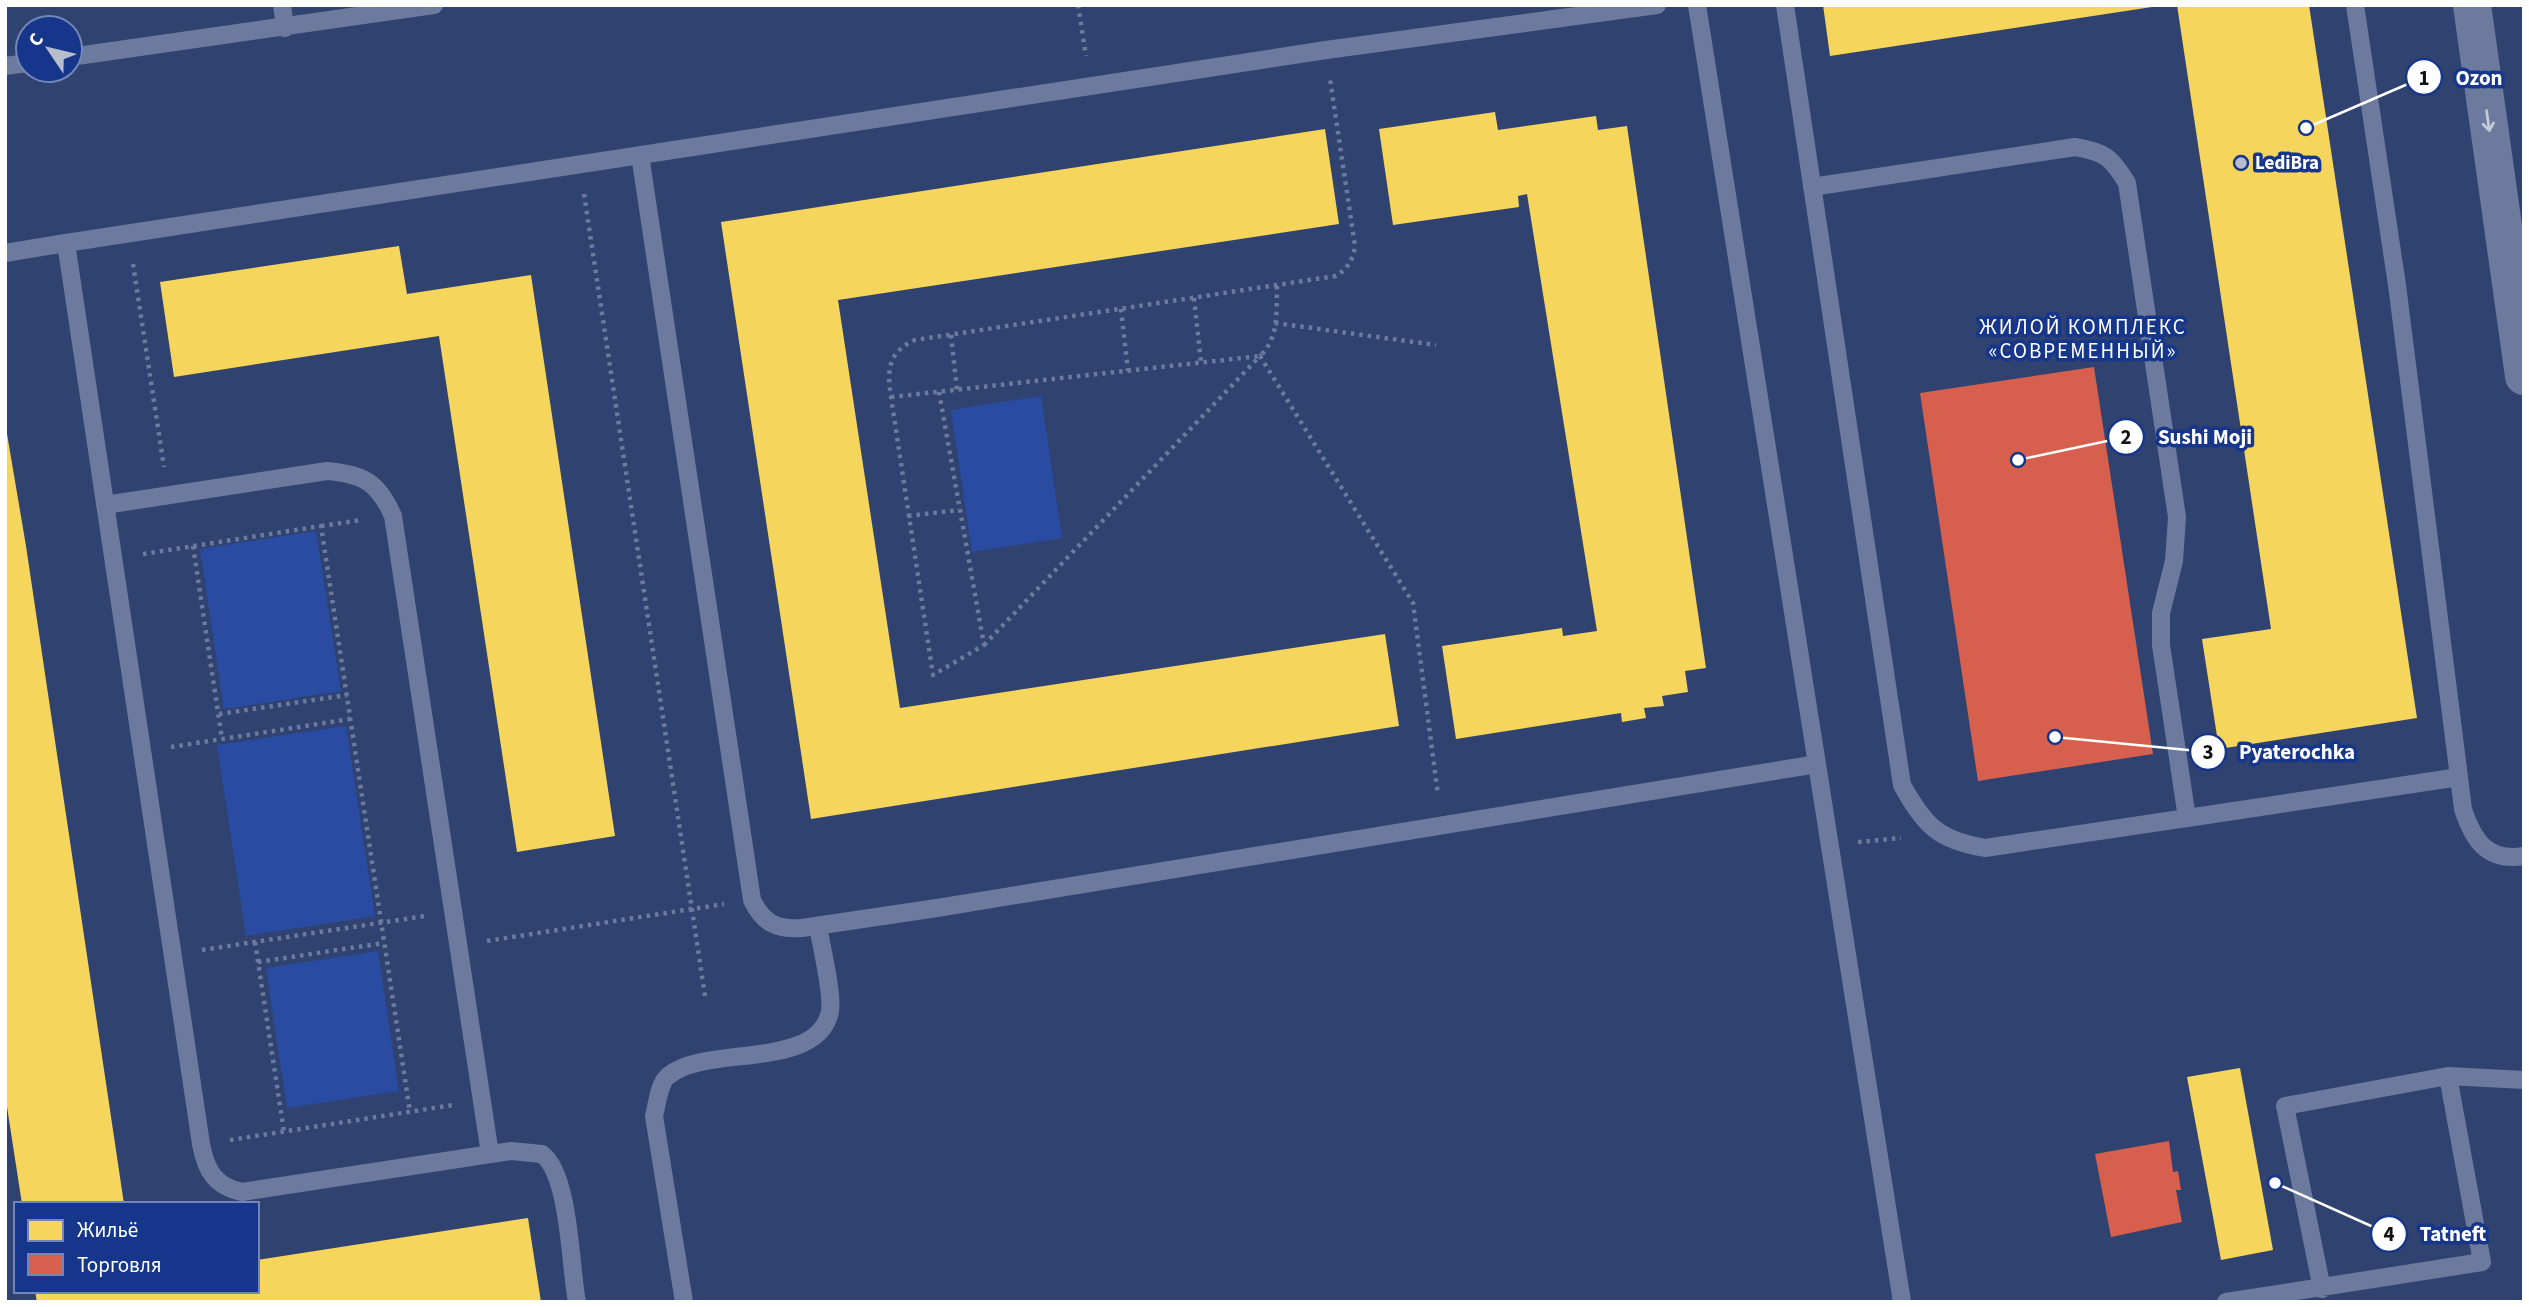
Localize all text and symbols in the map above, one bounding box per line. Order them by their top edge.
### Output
north arrow [14,14,84,84]
text: С [22,28,51,52]
callout: Ozon [2406,56,2516,98]
text: 1 [2418,63,2430,93]
text: Ozon [2455,63,2503,93]
one-way arrow [2482,110,2495,132]
place label: LediBra [2255,150,2319,177]
marker: LediBra [2233,155,2249,171]
district label: ЖИЛОЙ КОМПЛЕКС «СОВРЕМЕННЫЙ» [1979,312,2187,366]
callout: Sushi Moji [2108,416,2266,458]
text: 2 [2120,422,2132,452]
text: Sushi Moji [2158,422,2252,452]
callout: Pyaterochka [2190,731,2370,773]
text: 3 [2202,737,2214,767]
text: Pyaterochka [2239,737,2355,767]
legend [14,1202,259,1293]
callout: Tatneft [2371,1213,2500,1255]
text: Жильё [77,1215,138,1245]
text: 4 [2383,1219,2395,1249]
text: Tatneft [2420,1219,2487,1249]
text: Торговля [77,1250,162,1280]

